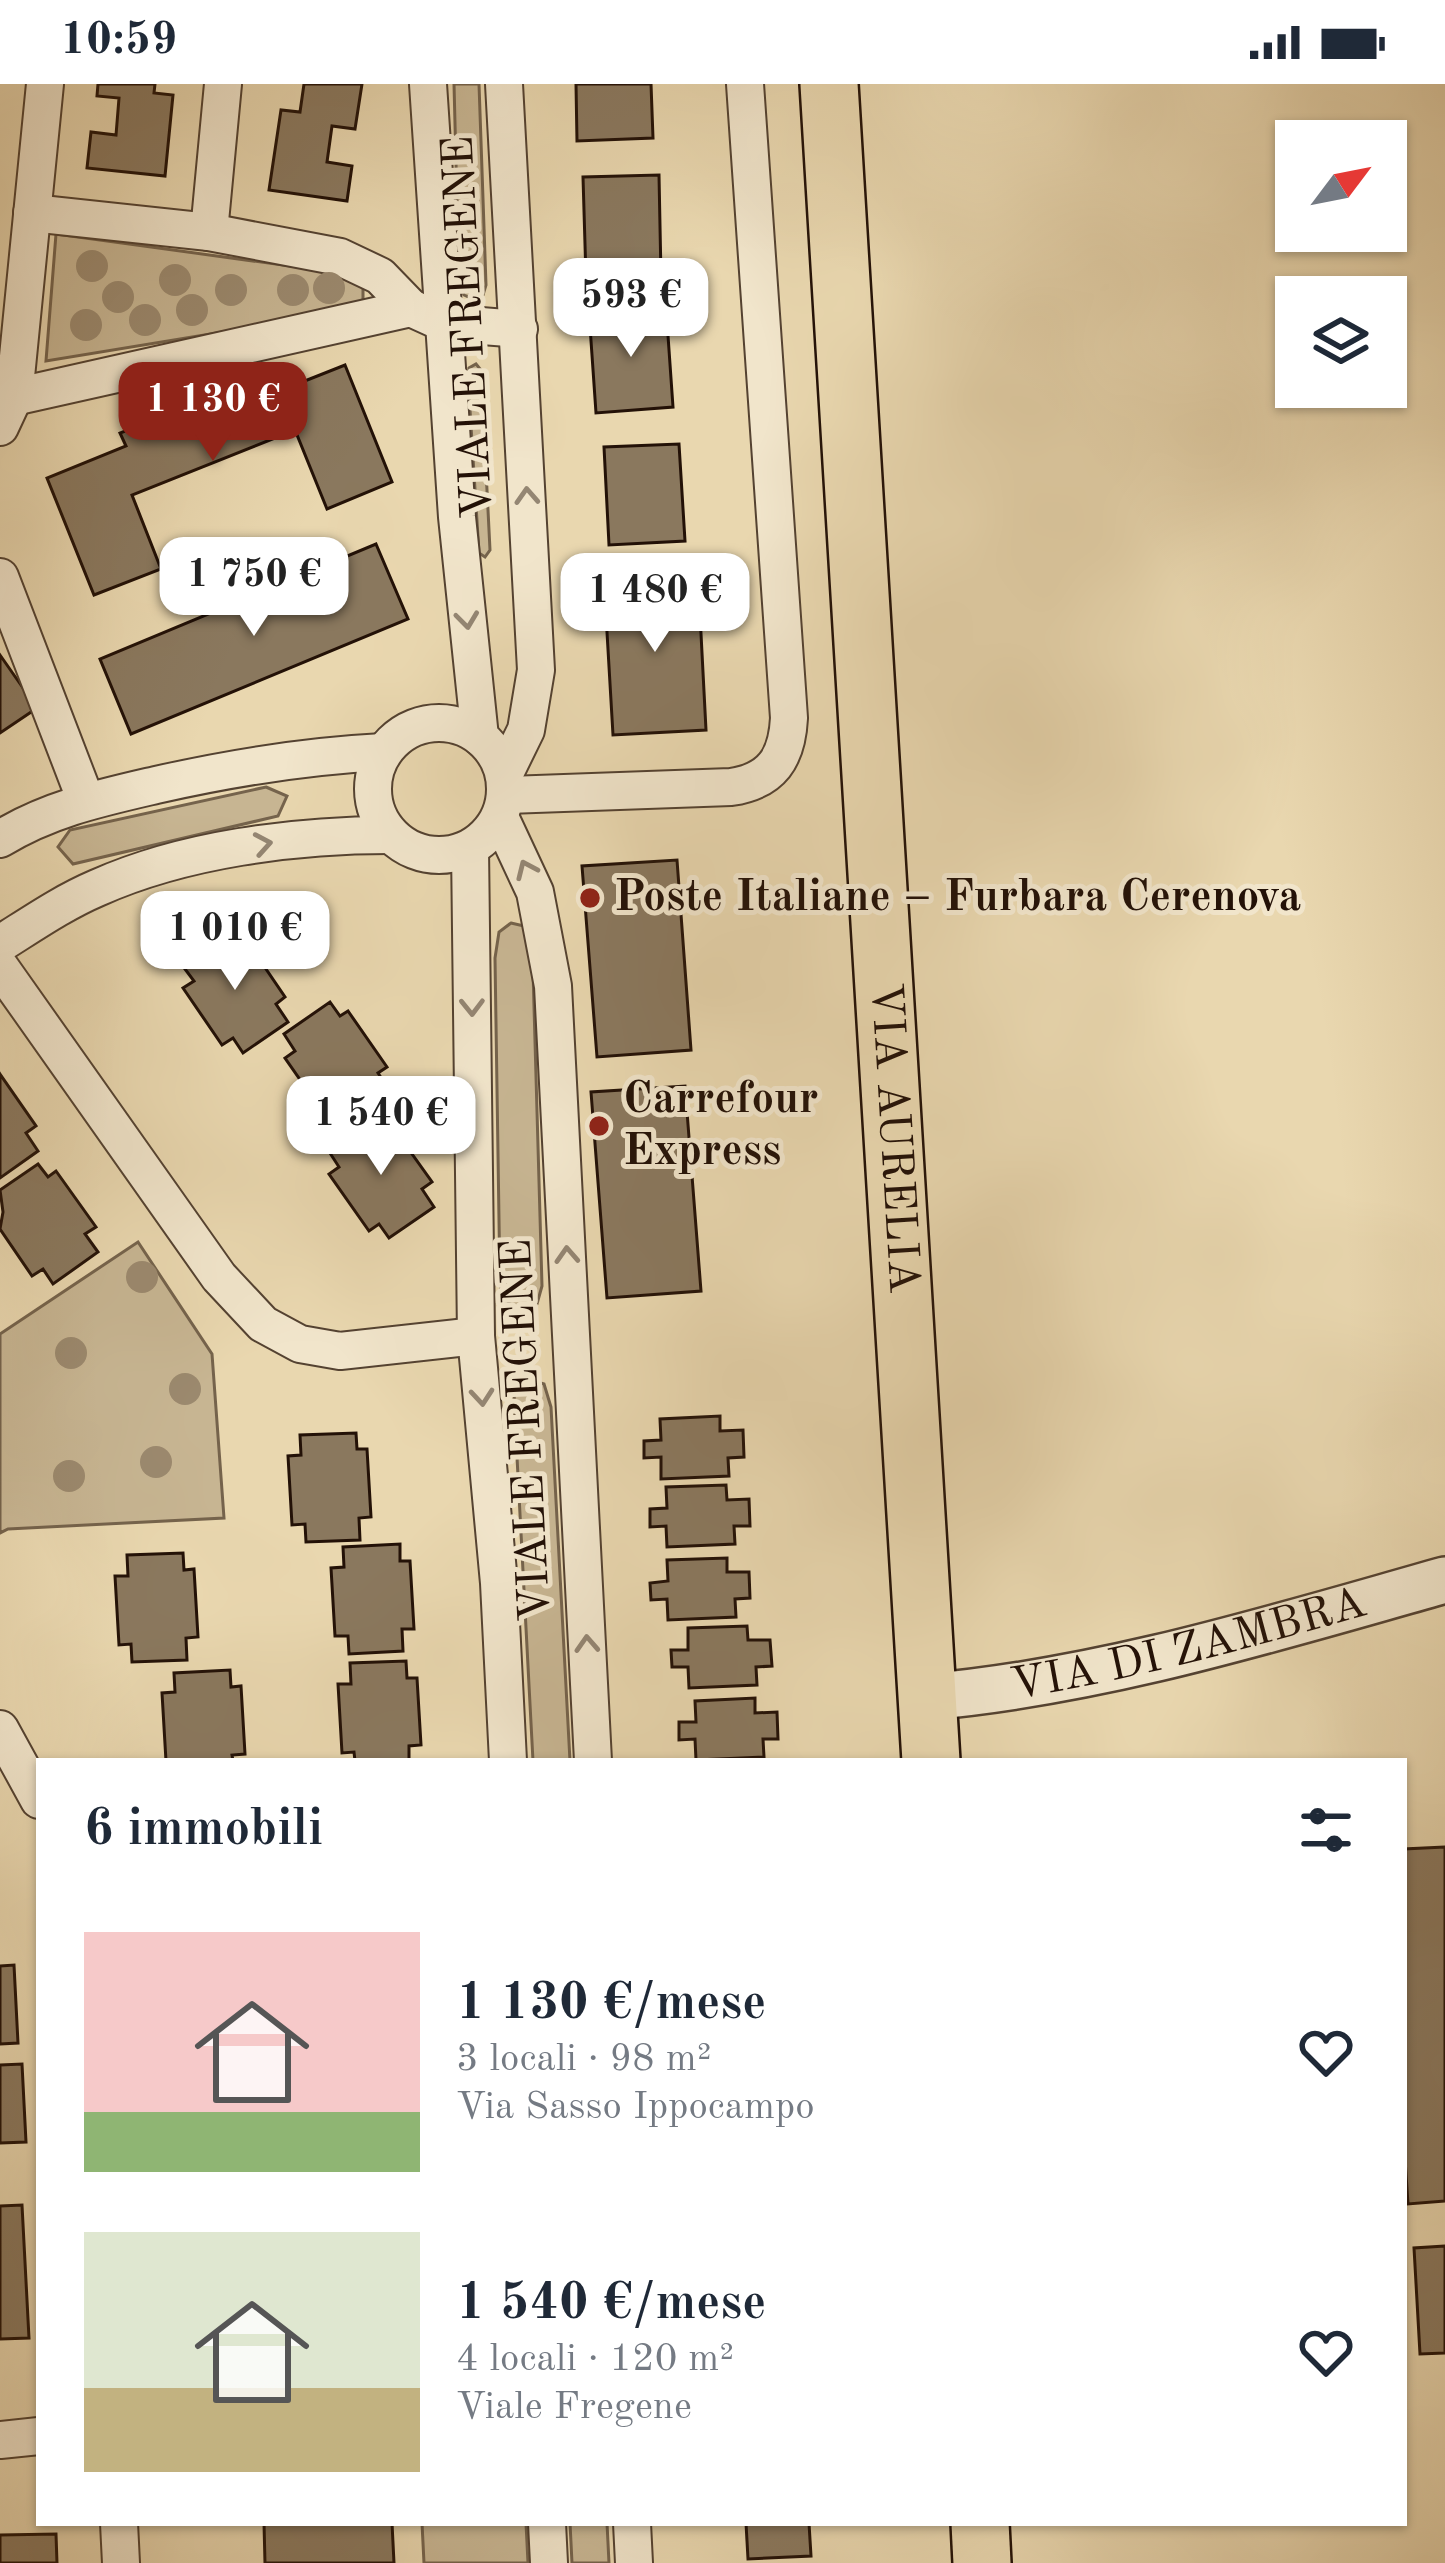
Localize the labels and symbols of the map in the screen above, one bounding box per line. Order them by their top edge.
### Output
north arrow [1275,120,1407,252]
street label: VIALE FREGENE [437,134,503,520]
pin: 593 € [547,258,715,360]
pin: 1 130 € [102,362,324,464]
one-way arrow [514,486,540,505]
pin: 1 750 € [143,537,365,639]
pin: 1 480 € [544,553,766,655]
one-way arrow [453,610,479,629]
one-way arrow [253,832,273,858]
one-way arrow [516,860,540,881]
place label: Poste Italiane – Furbara Cerenova [614,876,1301,921]
marker: Poste Italiane – Furbara Cerenova [577,885,603,911]
pin: 1 010 € [124,891,346,993]
street label: VIA AURELIA [861,981,925,1295]
one-way arrow [459,998,485,1017]
pin: 1 540 € [270,1076,492,1178]
place label: Carrefour Express [623,1078,819,1175]
marker: Carrefour Express [586,1113,612,1139]
street label: VIALE FREGENE [495,1237,561,1623]
one-way arrow [554,1245,580,1264]
one-way arrow [469,1388,494,1407]
street label: VIA DI ZAMBRA [1008,1581,1371,1709]
one-way arrow [574,1634,600,1653]

